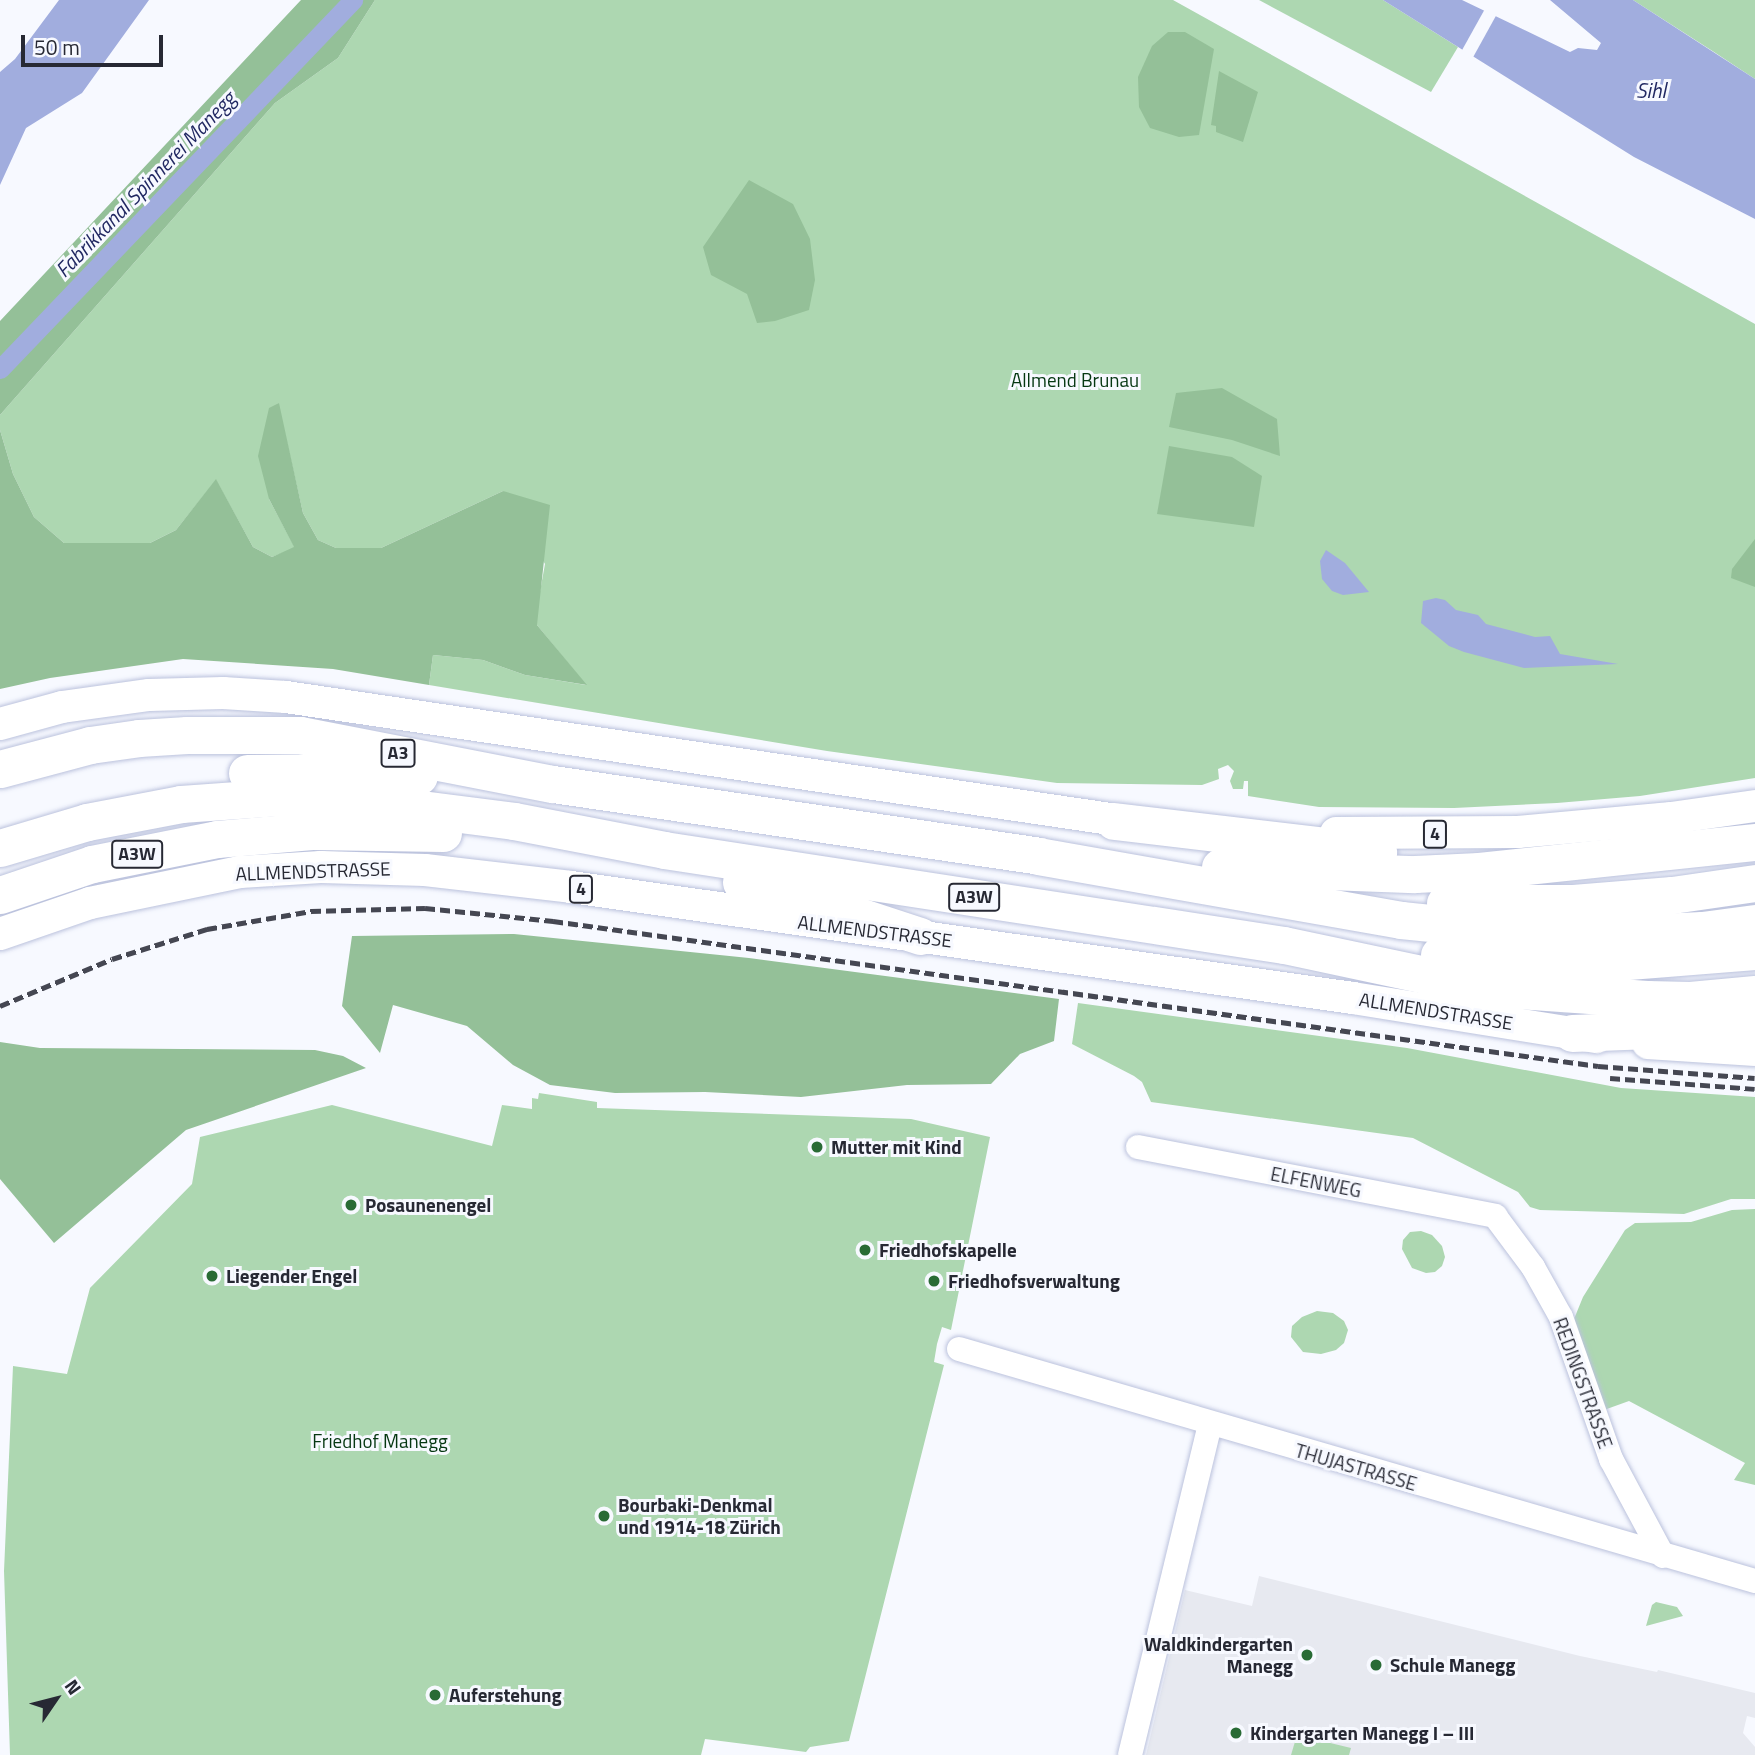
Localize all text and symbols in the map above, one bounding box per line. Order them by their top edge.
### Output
scale bar [24,21,166,65]
text: 50 m [34,31,80,63]
water label: Sihl [1636,77,1666,103]
water label: Fabrikkanal Spinnerei Manegg [50,86,240,282]
park label: Allmend Brunau [1011,369,1139,391]
road number: A3 [380,738,416,768]
road number: 4 [1423,820,1447,848]
road number: A3W [111,840,163,868]
street label: ALLMENDSTRASSE [235,857,391,885]
road number: 4 [569,874,593,904]
road number: A3W [948,882,1000,912]
street label: ALLMENDSTRASSE [797,910,953,952]
street label: ALLMENDSTRASSE [1358,988,1514,1034]
place label: Mutter mit Kind [831,1136,962,1158]
marker: Mutter mit Kind [809,1139,825,1155]
street label: ELFENWEG [1269,1162,1363,1202]
place label: Posaunenengel [365,1194,491,1216]
marker: Posaunenengel [343,1197,359,1213]
place label: Friedhofskapelle [879,1239,1017,1261]
marker: Friedhofskapelle [857,1242,873,1258]
place label: Liegender Engel [226,1265,357,1287]
marker: Liegender Engel [204,1268,220,1284]
place label: Friedhofsverwaltung [948,1270,1120,1292]
marker: Friedhofsverwaltung [926,1273,942,1289]
street label: REDINGSTRASSE [1549,1314,1617,1452]
park label: Friedhof Manegg [312,1430,448,1452]
street label: THUJASTRASSE [1292,1439,1420,1495]
place label: Bourbaki-Denkmal und 1914-18 Zürich [618,1494,781,1538]
marker: Bourbaki-Denkmal und 1914-18 Zürich [596,1508,612,1524]
place label: Waldkindergarten Manegg [1144,1633,1293,1677]
marker: Waldkindergarten Manegg [1299,1647,1315,1663]
place label: Schule Manegg [1390,1654,1515,1676]
marker: Schule Manegg [1368,1657,1384,1673]
north arrow [21,1664,91,1734]
text: N [58,1673,89,1700]
place label: Auferstehung [449,1684,562,1706]
marker: Auferstehung [427,1687,443,1703]
place label: Kindergarten Manegg I – III [1250,1722,1475,1744]
marker: Kindergarten Manegg I – III [1228,1725,1244,1741]

